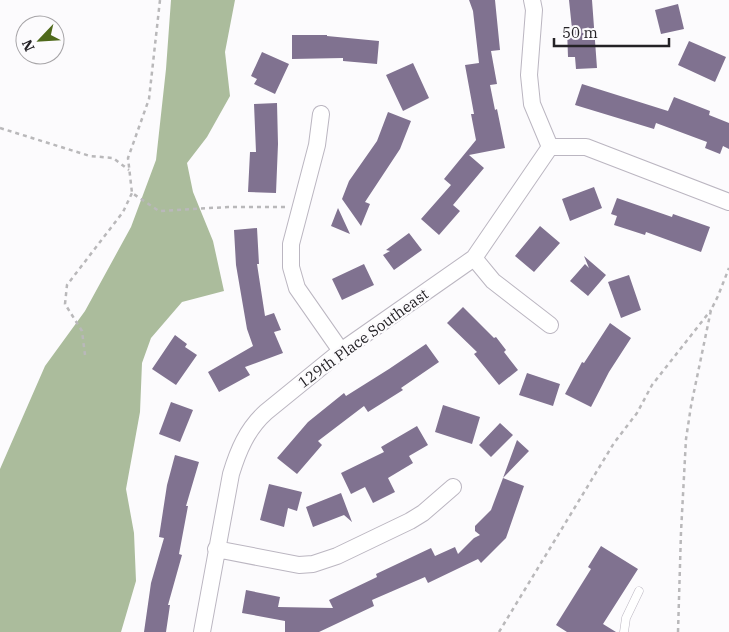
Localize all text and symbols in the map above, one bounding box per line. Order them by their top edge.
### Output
north arrow [15,15,65,65]
scale bar [554,15,669,47]
text: 50 m [562,23,598,42]
text: N [18,37,39,54]
street label: 129th Place Southeast [294,284,432,392]

